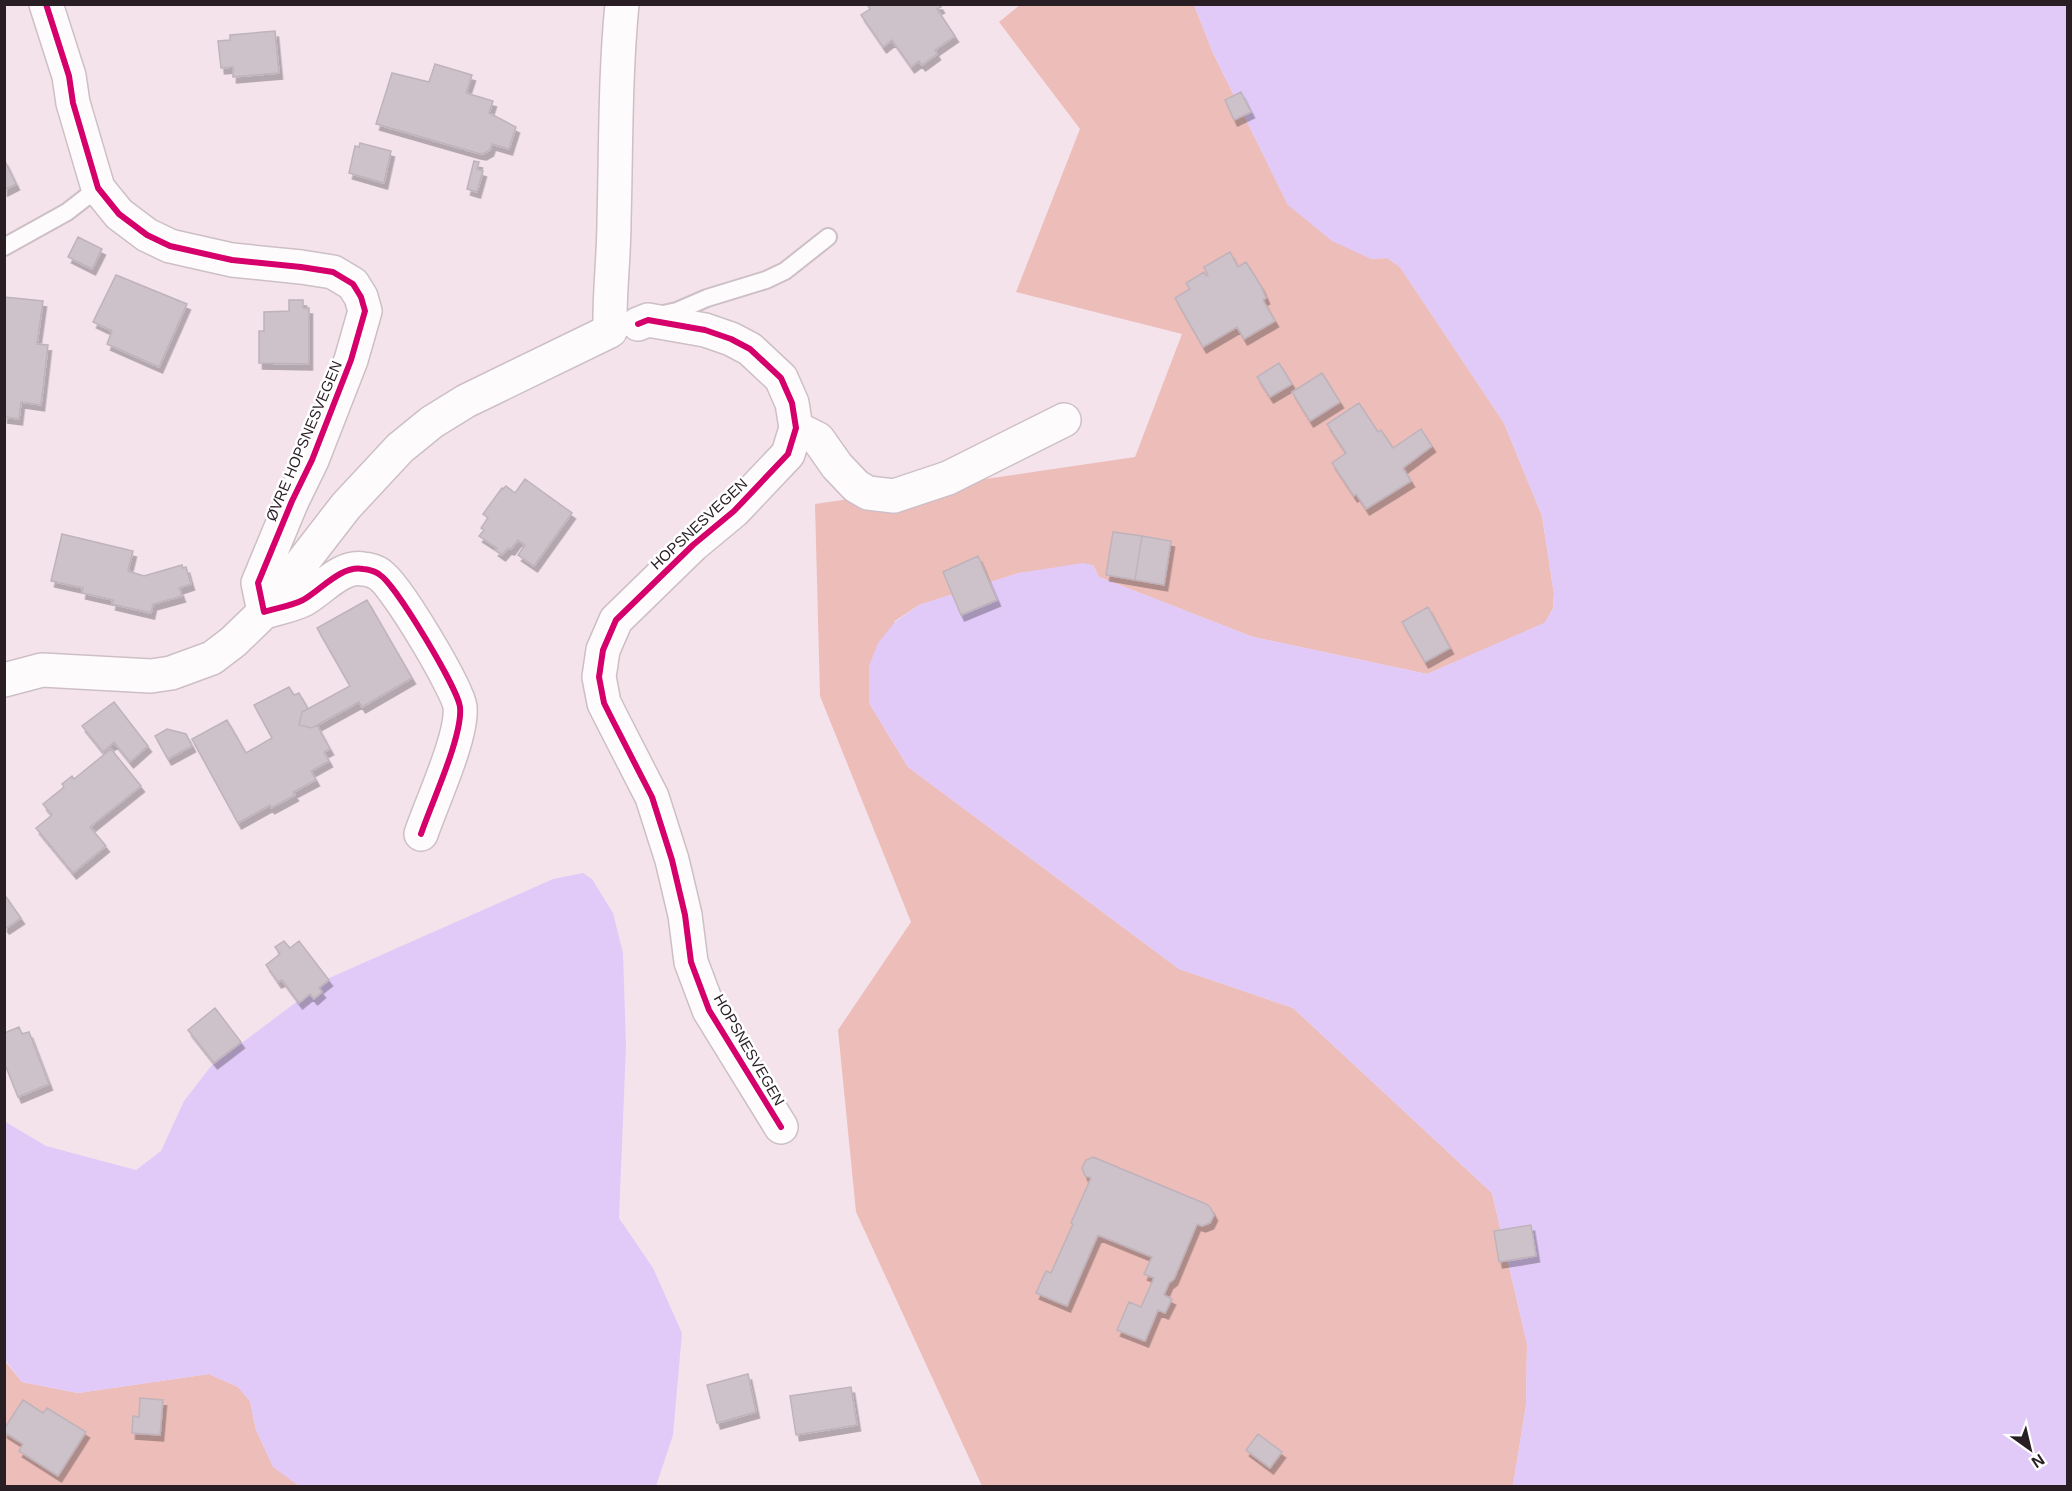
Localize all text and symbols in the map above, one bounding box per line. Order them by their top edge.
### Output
street label: ØVRE HOPSNESVEGEN [262,358,345,524]
street label: HOPSNESVEGEN [647,474,750,573]
street label: HOPSNESVEGEN [711,991,788,1109]
north arrow [2000,1419,2060,1479]
text: N [2029,1451,2048,1471]

